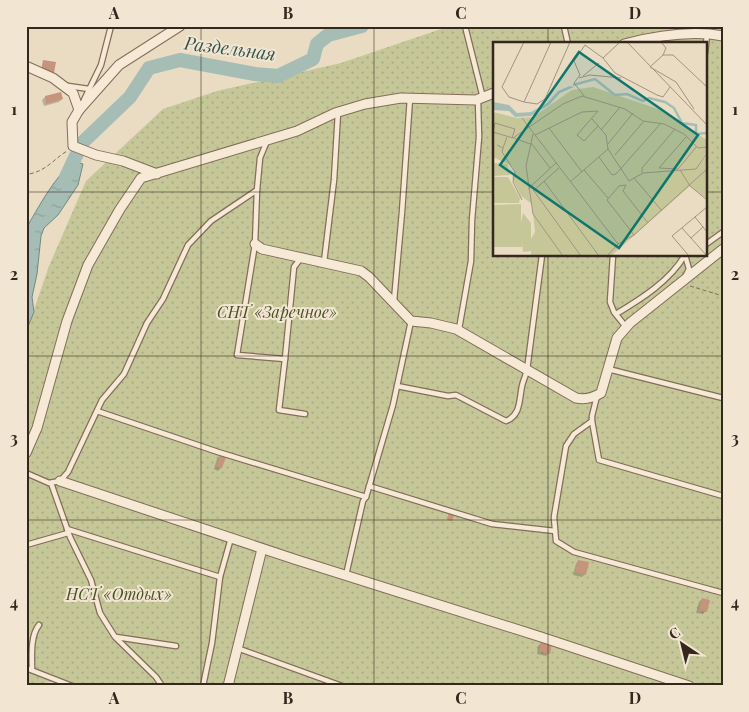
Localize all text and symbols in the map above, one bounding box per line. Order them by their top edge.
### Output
text: A [108,2,120,23]
text: B [283,2,294,23]
text: C [455,2,467,23]
text: D [629,2,641,23]
water label: Раздельная [182,30,277,66]
inset map [493,42,706,256]
text: 1 [11,98,17,119]
text: 1 [732,98,738,119]
text: 2 [10,263,18,284]
text: 2 [731,263,739,284]
park label: СНТ «Заречное» [217,301,337,322]
text: 3 [10,427,18,448]
text: 3 [731,427,739,448]
park label: НСТ «Отдых» [65,583,172,604]
text: 4 [10,591,18,612]
text: 4 [731,591,739,612]
north arrow [656,620,706,670]
text: С [665,622,684,644]
text: A [108,687,120,708]
text: B [283,687,294,708]
text: C [455,687,467,708]
text: D [629,687,641,708]

